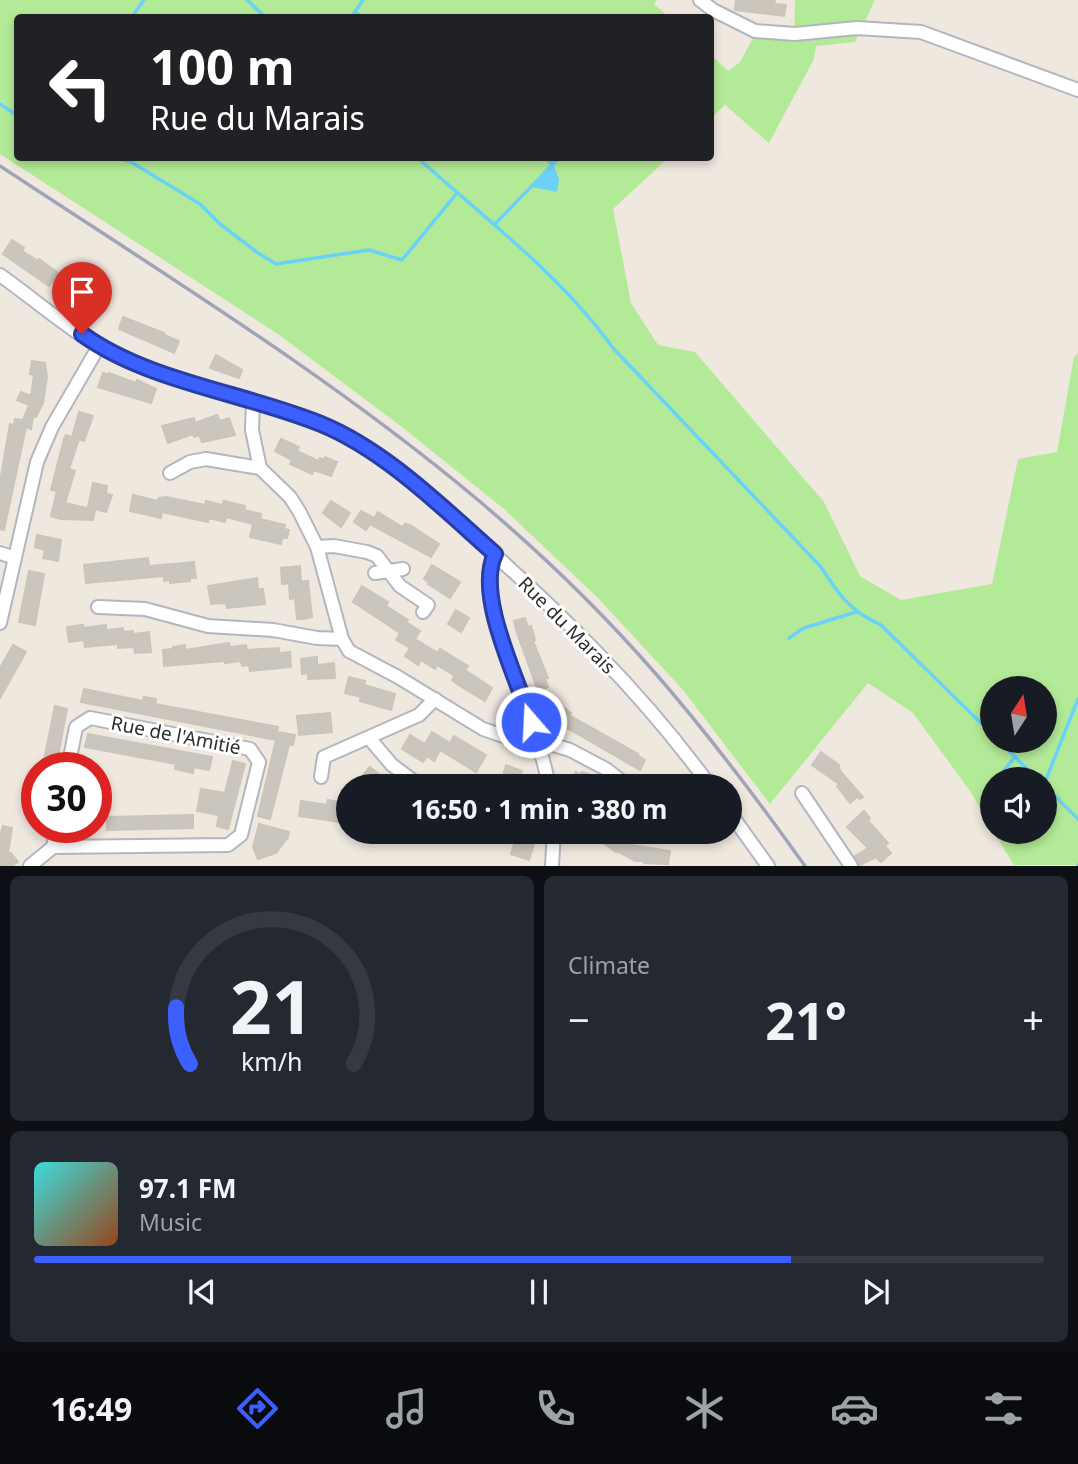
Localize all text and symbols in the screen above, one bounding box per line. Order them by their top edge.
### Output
text: 100 m [150,33,295,99]
icon: left [35,42,126,133]
text: Rue du Marais [150,96,365,139]
pin [52,262,112,334]
icon: arrive [63,273,101,311]
street label: Rue du Marais [513,571,621,679]
north arrow [980,676,1057,752]
map controls [980,676,1057,844]
position arrow [494,685,568,759]
street label: Rue de l'Amitié [109,710,243,760]
speed limit sign: 30 [21,752,112,843]
button: sound [980,767,1057,844]
text: 16:50 · 1 min · 380 m [411,791,667,827]
text: Climate [568,949,650,981]
text: 21 [230,957,314,1056]
text: 21° [765,984,847,1055]
text: − [568,993,590,1045]
text: + [1022,993,1044,1045]
text: km/h [241,1044,303,1078]
text: 97.1 FM [139,1170,236,1206]
text: Music [139,1206,202,1238]
icon: previous [183,1273,221,1311]
icon: pause [520,1273,558,1311]
icon: next [857,1273,895,1311]
icon: directions [233,1384,282,1433]
icon: music [382,1384,431,1433]
icon: phone [531,1384,580,1433]
icon: climate [680,1384,729,1433]
icon: car [830,1384,879,1433]
icon: filters [979,1384,1028,1433]
text: 16:49 [50,1387,132,1430]

